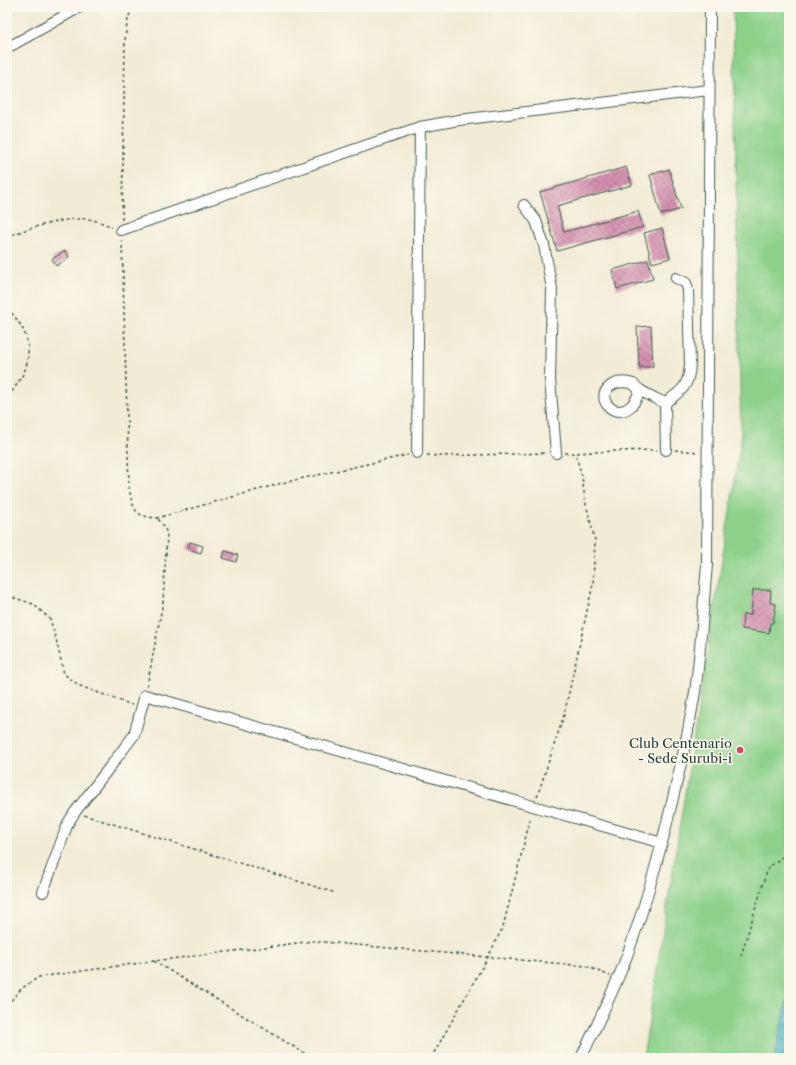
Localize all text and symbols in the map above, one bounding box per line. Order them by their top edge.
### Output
place label: Club Centenario - Sede Surubi-i [629,735,732,766]
marker: Club Centenario - Sede Surubi-i [735,745,745,755]

